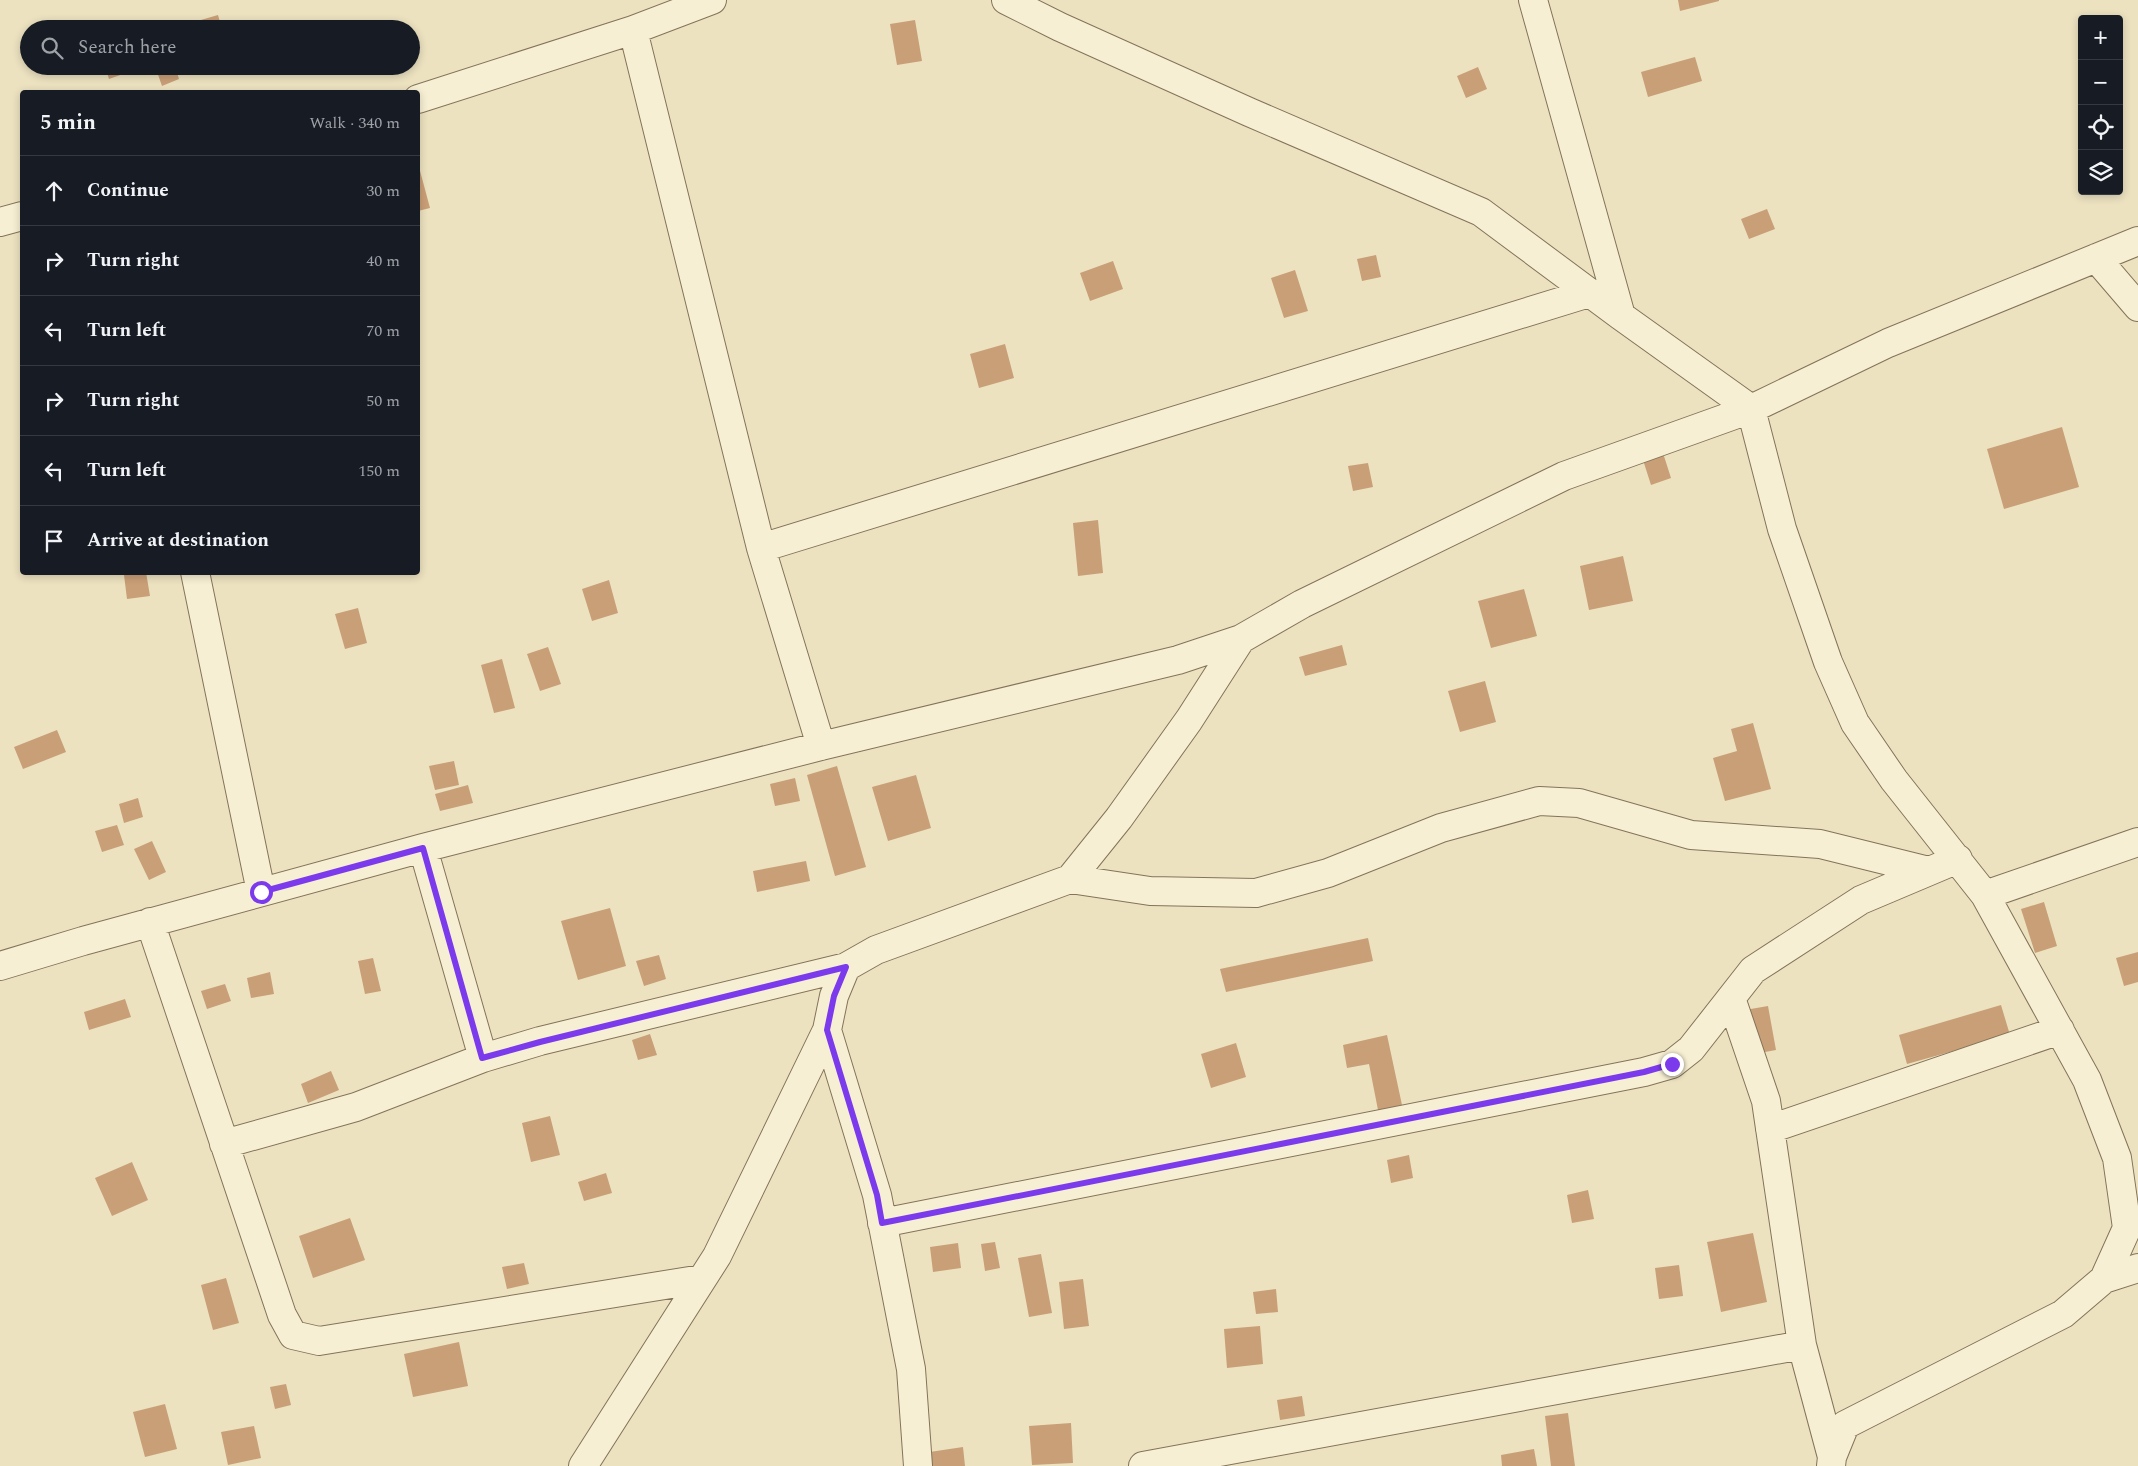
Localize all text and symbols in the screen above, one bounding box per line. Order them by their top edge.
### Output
map controls [2078,15,2123,195]
button: + [2078,15,2123,60]
search box [20,20,420,75]
text: Search here [78,33,177,62]
icon: search [38,34,66,62]
button: − [2078,60,2123,105]
button: locate [2078,105,2123,150]
text: 5 min [40,107,96,139]
text: Walk · 340 m [309,111,400,135]
button: layers [2078,150,2123,195]
text: Continue [87,176,169,205]
icon: ahead [40,177,68,205]
text: 30 m [366,179,400,203]
text: Turn right [87,246,180,275]
icon: right [40,247,68,275]
text: 40 m [366,249,400,273]
text: Turn left [87,316,166,345]
icon: left [40,317,68,345]
text: 70 m [366,319,400,343]
text: Turn right [87,386,180,415]
icon: right [40,387,68,415]
text: 50 m [366,389,400,413]
text: Turn left [87,456,166,485]
icon: left [40,457,68,485]
text: 150 m [358,459,400,483]
text: Arrive at destination [87,526,269,555]
icon: arrive [40,527,68,555]
route start [250,881,273,904]
route end [1661,1053,1684,1076]

